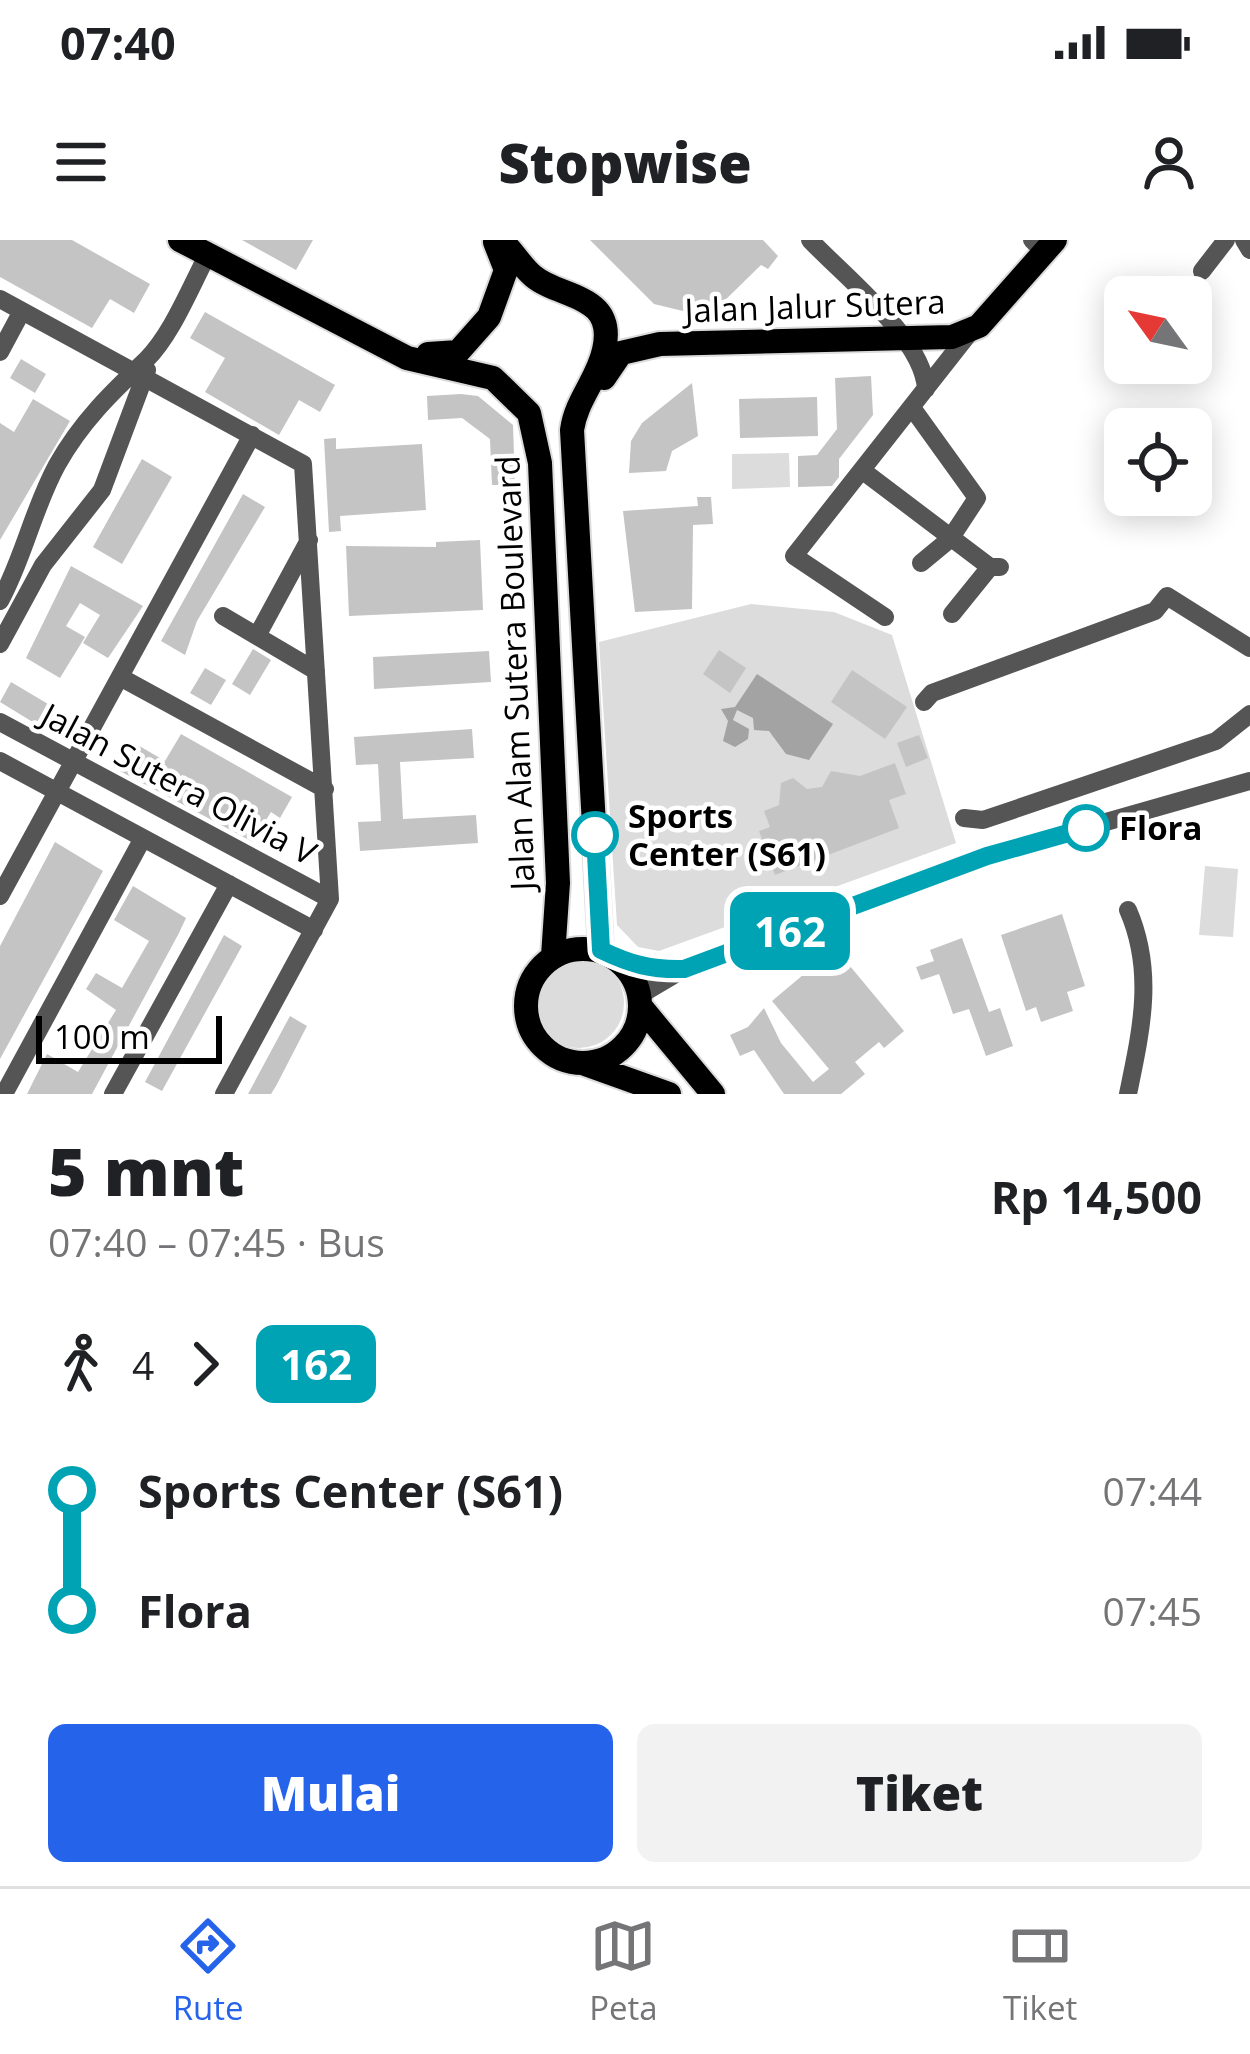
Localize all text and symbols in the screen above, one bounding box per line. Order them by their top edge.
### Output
text: 07:40 [60,12,176,73]
text: Stopwise [498,125,752,199]
icon: menu [48,129,114,195]
icon: person [1136,129,1202,195]
north arrow [1104,276,1212,384]
map controls [1104,276,1212,516]
street label: Jalan Jalur Sutera [681,278,946,333]
button: locate [1104,408,1212,516]
street label: Jalan Alam Sutera Boulevard [484,455,545,894]
street label: Jalan Sutera Olivia V [31,691,325,875]
place label: Sports Center (S61) [628,793,826,876]
place label: Flora [1119,805,1203,850]
marker: Flora [1064,806,1108,850]
marker: Sports Center (S61) [573,813,617,857]
line badge: 162 [721,892,859,970]
text: 162 [754,902,826,959]
scale bar [36,1010,222,1063]
text: 100 m [54,1014,150,1059]
text: 5 mnt [48,1125,244,1215]
text: Rp 14,500 [991,1166,1202,1227]
text: 07:40 – 07:45 · Bus [48,1215,385,1268]
icon: walk [48,1331,114,1397]
icon: forward [172,1331,238,1397]
text: 162 [280,1335,352,1392]
text: 4 [132,1338,154,1391]
text: Sports Center (S61) [138,1460,563,1521]
text: 07:44 [1103,1464,1202,1517]
text: Flora [138,1580,252,1641]
text: 07:45 [1103,1584,1202,1637]
button: Mulai [48,1724,613,1862]
button: Tiket [637,1724,1202,1862]
tab: Rute [173,1913,244,2030]
tab: Peta [589,1913,658,2030]
tab: Tiket [1003,1913,1077,2030]

